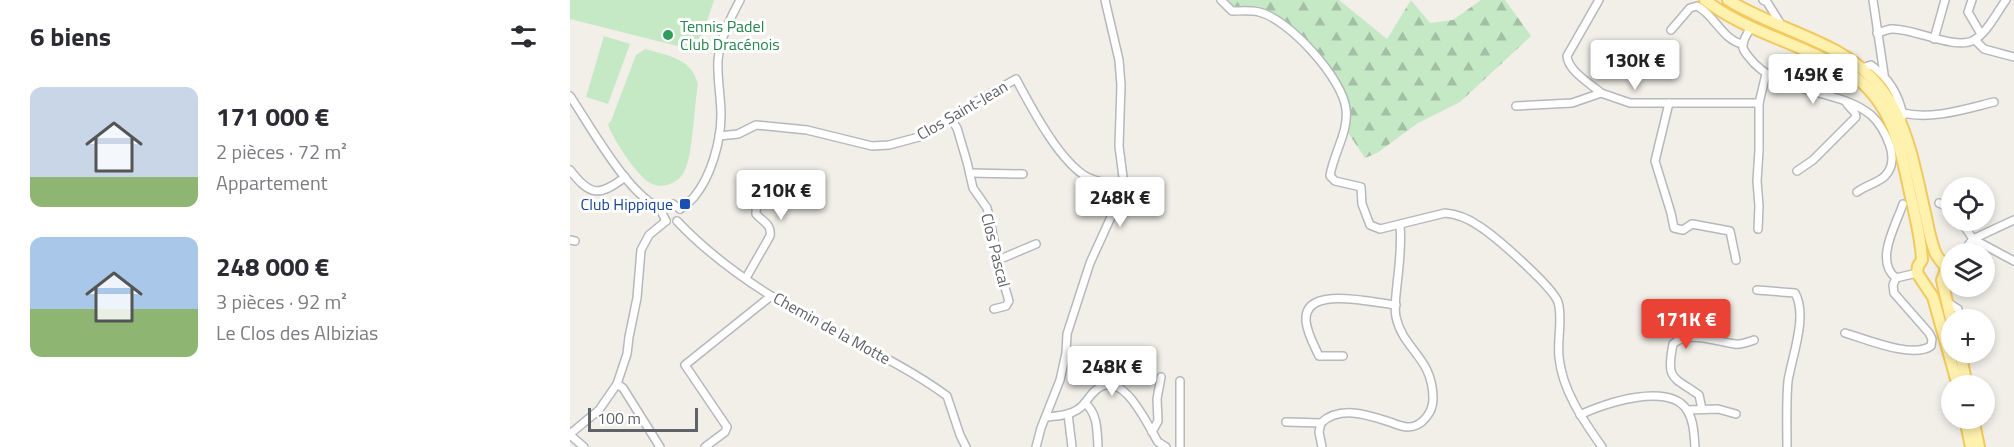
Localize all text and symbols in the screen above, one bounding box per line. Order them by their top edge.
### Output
place label: Tennis Padel Club Dracénois [680,14,780,56]
text: 6 biens [30,17,111,56]
icon: filters [507,20,540,53]
marker: Tennis Padel Club Dracénois [661,28,675,42]
pin: 130K € [1586,40,1684,91]
text: 130K € [1604,44,1666,75]
pin: 149K € [1764,54,1862,105]
text: 149K € [1782,58,1844,89]
street label: Clos Saint-Jean [912,74,1012,146]
text: 171 000 € [216,97,329,136]
icon: home [78,111,150,183]
text: 2 pièces · 72 m² [216,136,347,167]
text: Appartement [216,167,328,198]
pin: 210K € [732,170,830,221]
text: 210K € [750,174,812,205]
pin: 248K € [1071,177,1169,228]
map controls [1941,177,1995,429]
button: locate [1941,177,1995,231]
text: 248K € [1089,181,1151,212]
place label: Club Hippique [581,192,673,216]
marker: Club Hippique [678,197,692,211]
street label: Clos Pascal [975,211,1017,289]
button: layers [1941,243,1995,297]
text: 248 000 € [216,247,329,286]
icon: home [78,261,150,333]
text: 3 pièces · 92 m² [216,286,347,317]
street label: Chemin de la Motte [769,286,895,370]
pin: 171K € [1637,299,1735,350]
text: 171K € [1655,303,1717,334]
button: + [1941,309,1995,363]
text: Le Clos des Albizias [216,317,378,348]
pin: 248K € [1063,346,1161,397]
text: 248K € [1081,350,1143,381]
button: − [1941,375,1995,429]
scale bar [588,405,698,432]
text: 100 m [597,406,641,430]

